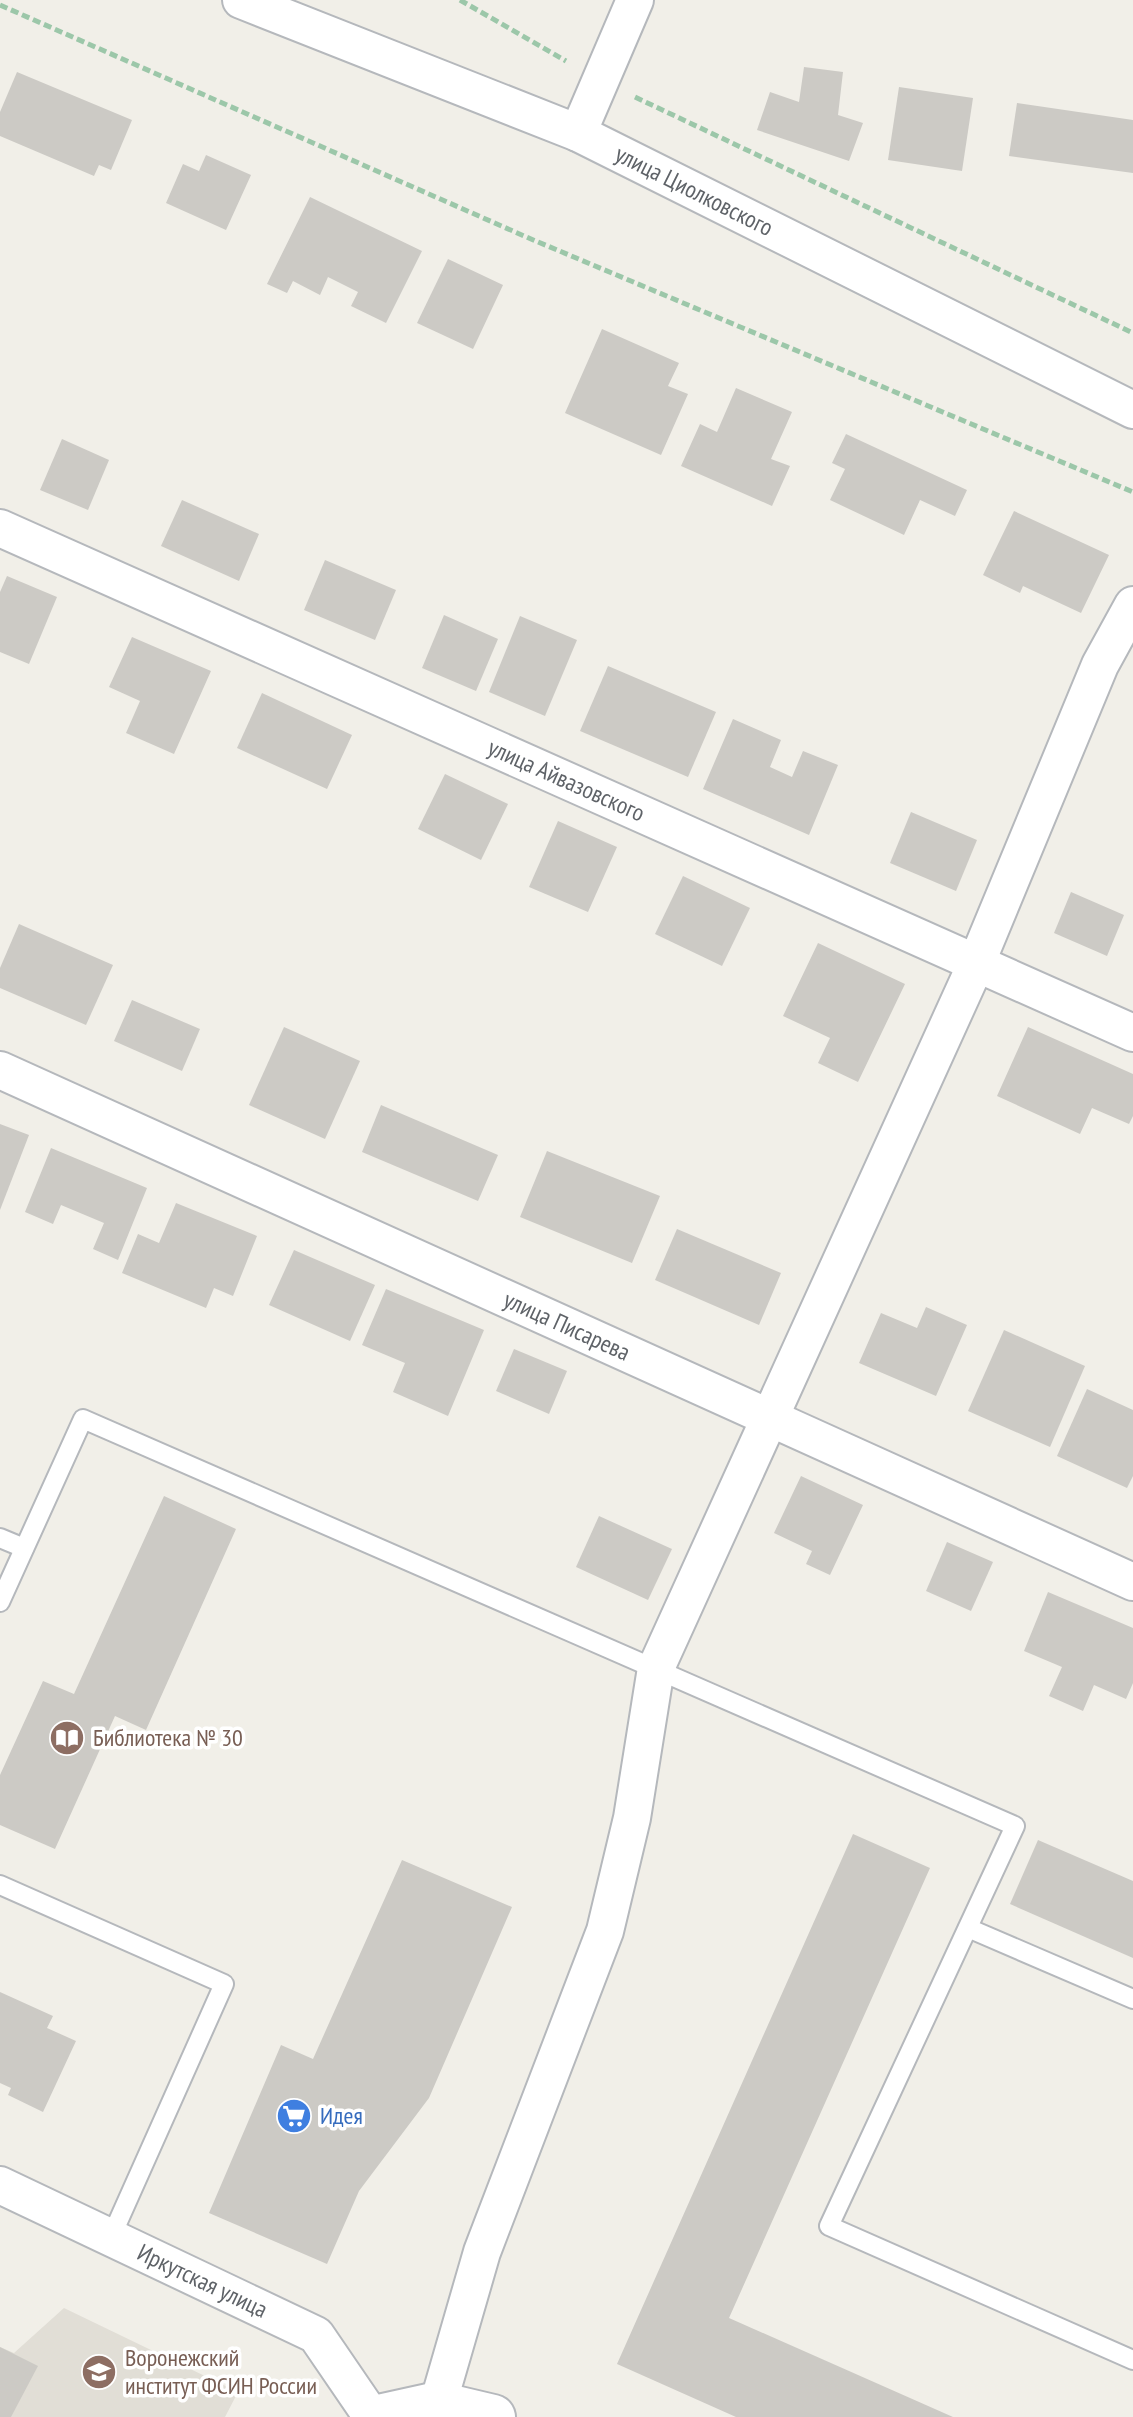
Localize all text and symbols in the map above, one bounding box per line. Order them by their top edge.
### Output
street label: улица Циолковского [610,138,778,243]
street label: улица Айвазовского [483,731,650,828]
street label: улица Писарева [499,1284,635,1368]
library icon: Библиотека № 30 [48,1719,86,1757]
place label: Библиотека № 30 [93,1722,243,1753]
supermarket icon: Идея [275,2097,313,2135]
place label: Идея [320,2100,363,2131]
street label: Иркутская улица [133,2237,273,2325]
place label: Воронежский институт ФСИН России [125,2342,317,2401]
school or university icon: Воронежский институт ФСИН России [80,2353,118,2391]

